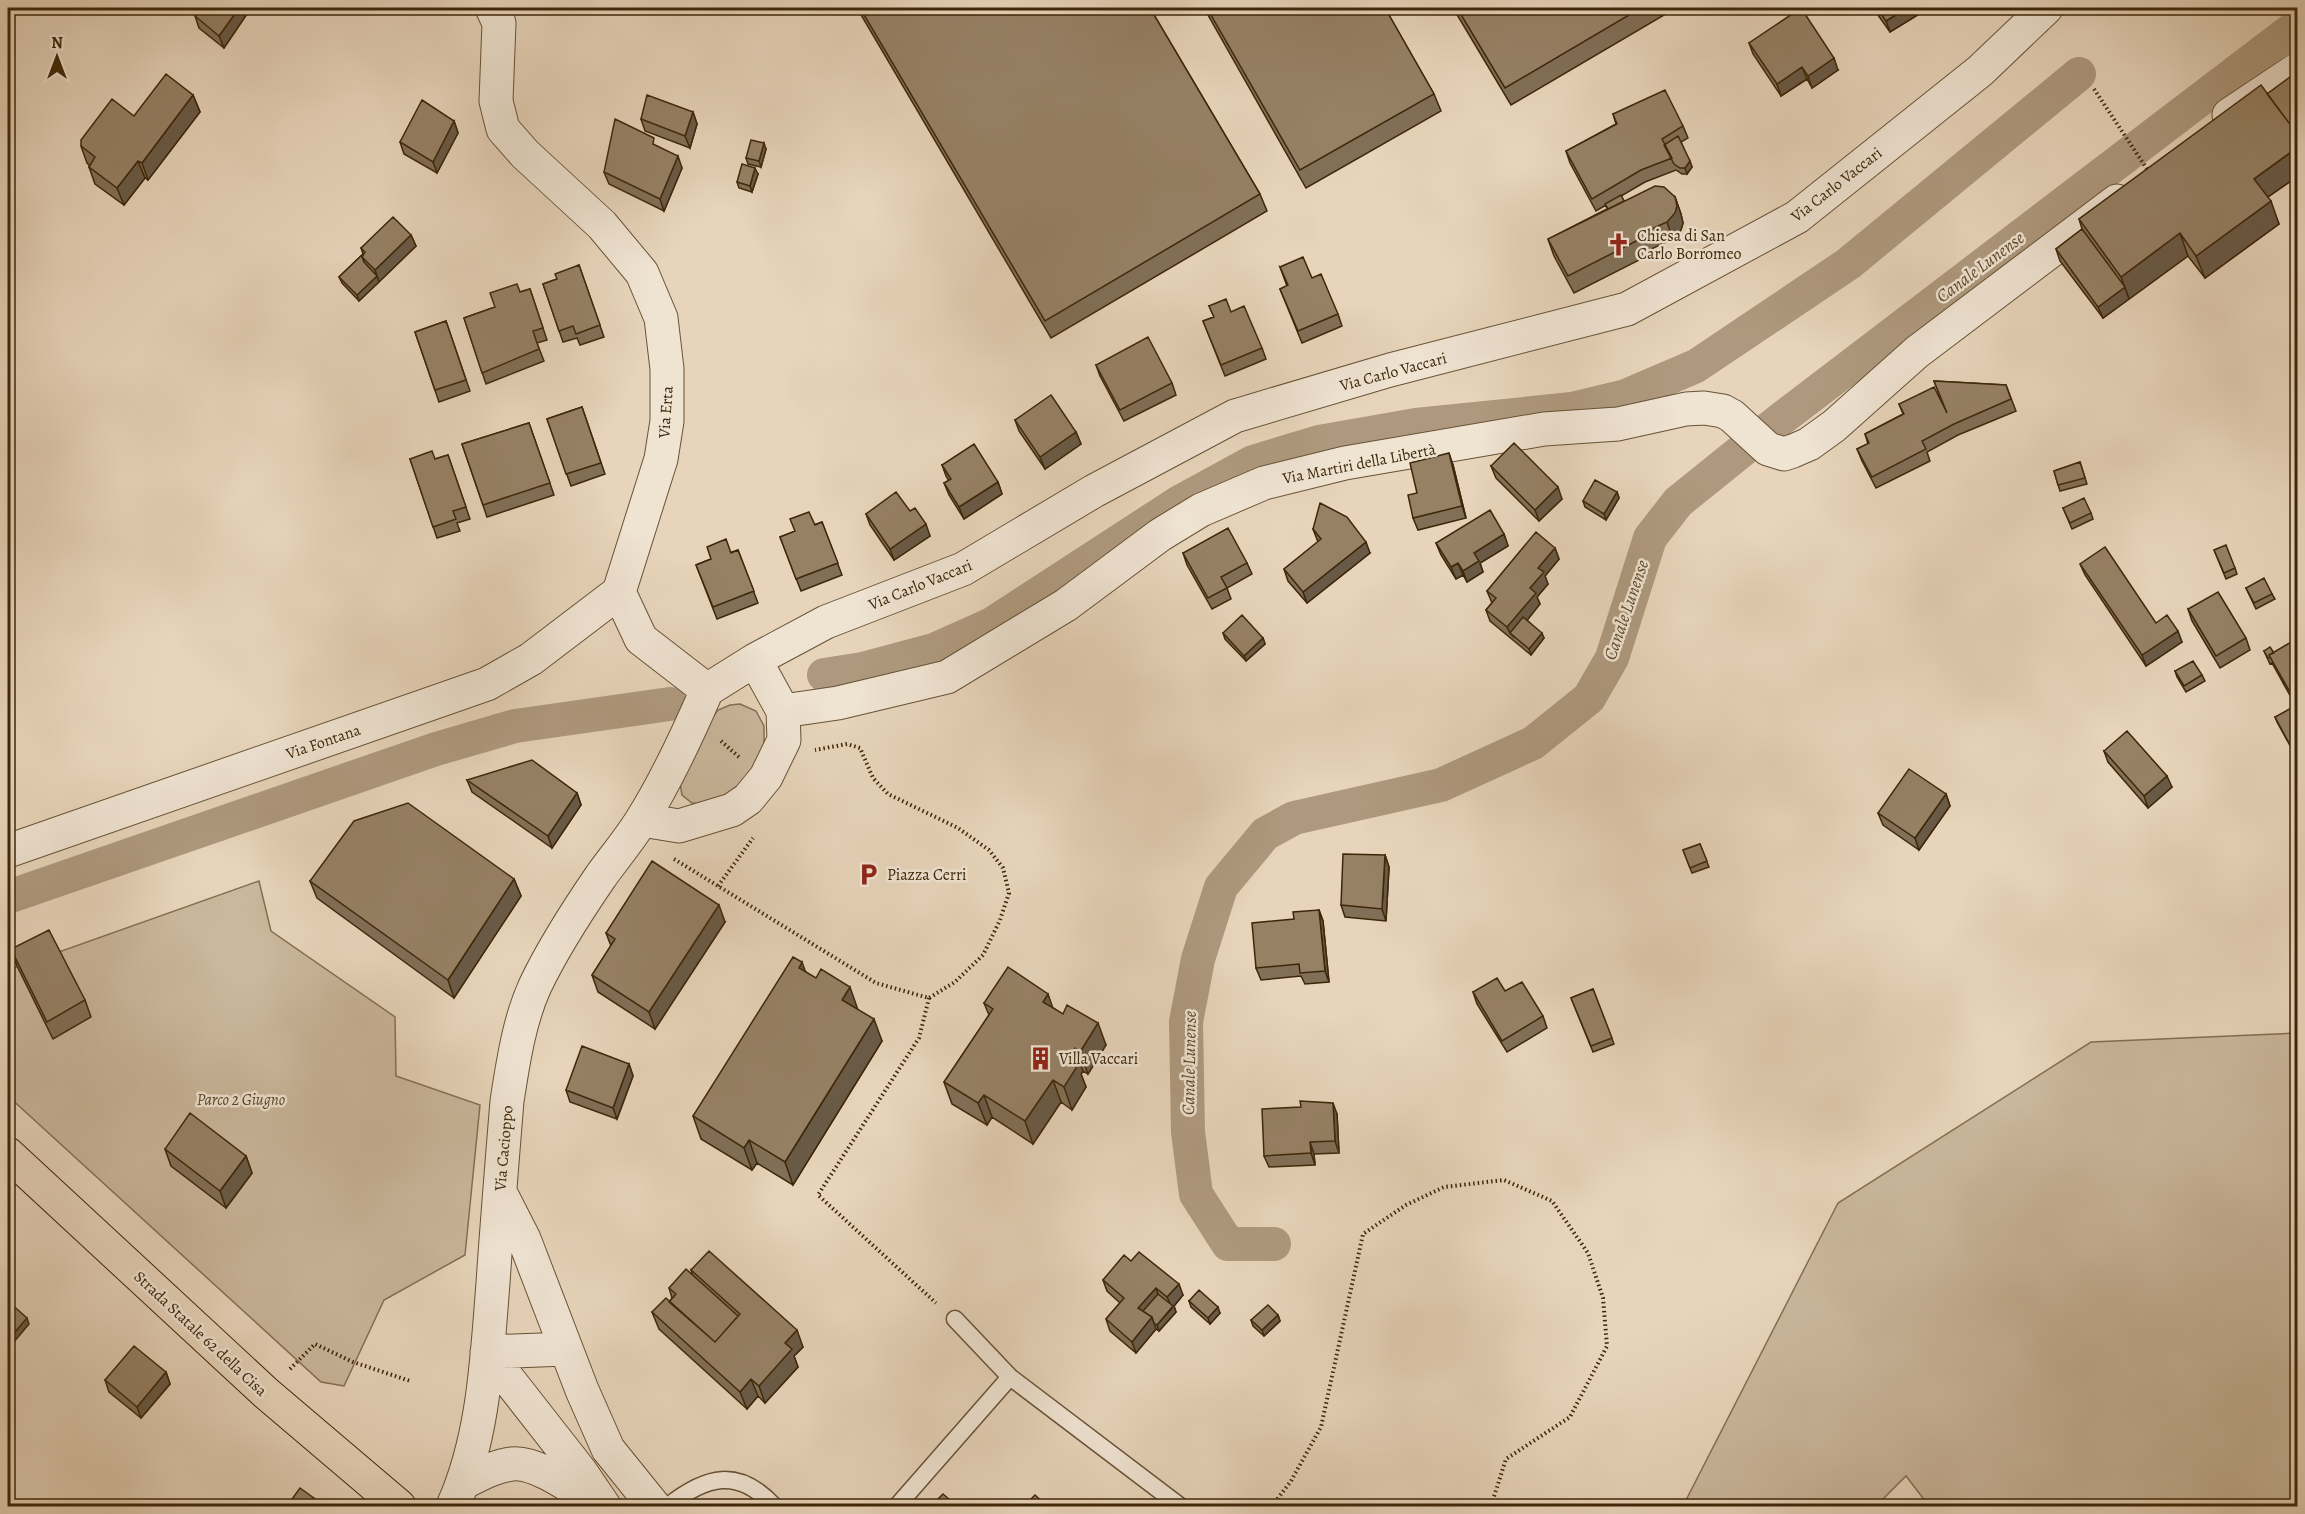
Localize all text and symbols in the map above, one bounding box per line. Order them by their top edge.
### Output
north arrow [27,27,87,87]
text: N [51,32,63,54]
street label: Via Carlo Vaccari [1786,142,1887,228]
place label: Chiesa di San Carlo Borromeo [1637,225,1742,265]
water label: Canale Lunense [1931,226,2029,308]
church icon: Chiesa di San Carlo Borromeo [1606,231,1632,257]
street label: Via Carlo Vaccari [1336,347,1449,397]
street label: Via Erta [653,385,679,440]
street label: Via Martiri della Libertà [1280,438,1438,490]
street label: Via Carlo Vaccari [864,554,976,616]
water label: Canale Lunense [1598,556,1655,663]
street label: Via Fontana [282,719,364,765]
parking icon: Piazza Cerri [856,861,882,887]
place label: Piazza Cerri [887,864,967,886]
water label: Canale Lunense [1176,1010,1202,1115]
building icon: Villa Vaccari [1028,1045,1054,1071]
place label: Villa Vaccari [1058,1048,1138,1070]
park label: Parco 2 Giugno [197,1089,285,1111]
street label: Via Cacioppo [489,1104,519,1193]
street label: Strada Statale 62 della Cisa [129,1266,272,1402]

